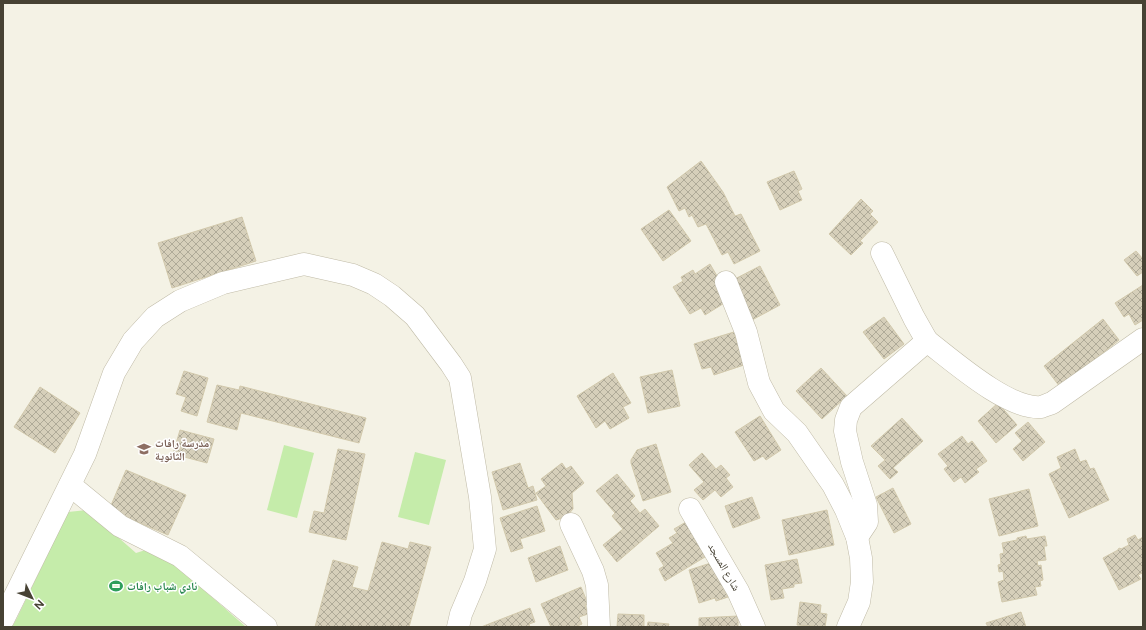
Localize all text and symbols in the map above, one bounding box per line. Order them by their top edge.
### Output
place label: مدرسة رافات الثانوية [155,437,209,463]
school or university icon: مدرسة رافات الثانوية [136,441,152,457]
street label: شارع المسجد [705,541,743,593]
north arrow [12,578,52,618]
sports icon: نادي شباب رافات [108,578,124,594]
place label: نادي شباب رافات [127,580,197,594]
text: N [31,597,47,612]

